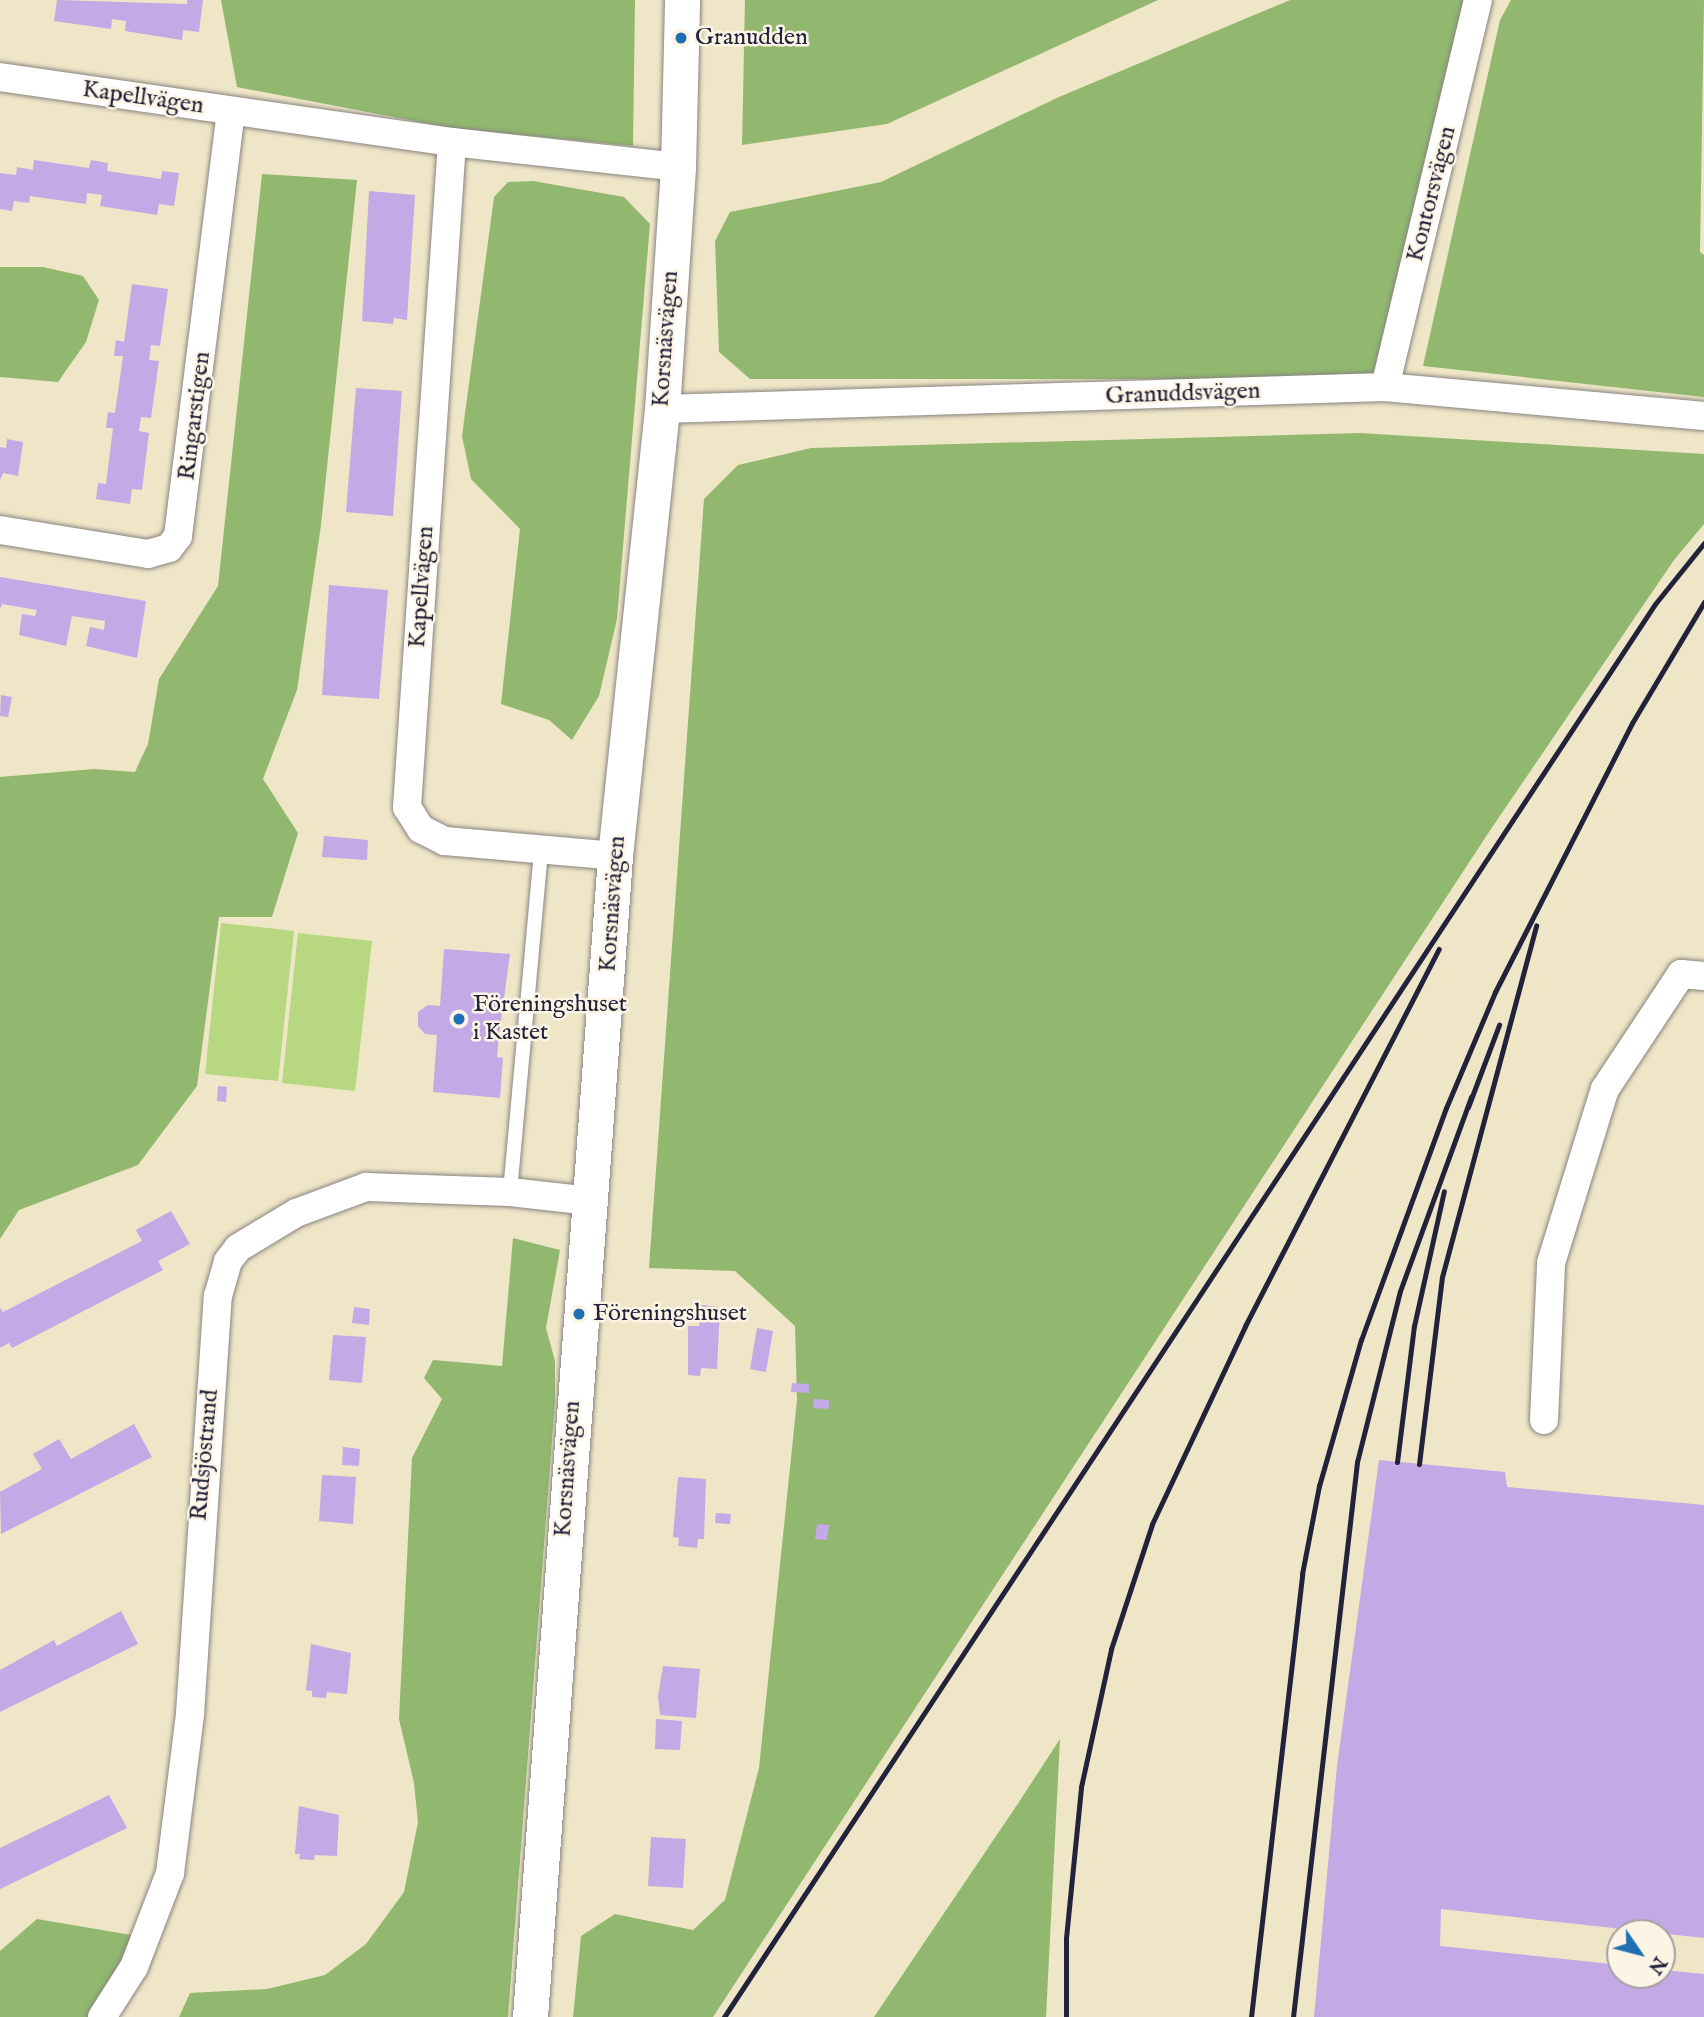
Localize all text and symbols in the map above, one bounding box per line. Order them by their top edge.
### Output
place label: Granudden [695,24,808,52]
marker: Granudden [673,30,689,46]
street label: Kapellvägen [80,75,206,121]
street label: Kontorsvägen [1401,123,1463,265]
street label: Korsnäsvägen [647,270,685,408]
street label: Ringarstigen [173,350,217,482]
street label: Granuddsvägen [1105,377,1261,411]
street label: Kapellvägen [403,525,441,649]
street label: Korsnäsvägen [594,835,632,973]
place label: Föreningshuset i Kastet [473,991,627,1047]
marker: Föreningshuset i Kastet [451,1011,467,1027]
place label: Föreningshuset [593,1300,747,1328]
marker: Föreningshuset [571,1306,587,1322]
street label: Rudsjöstrand [185,1388,225,1522]
street label: Korsnäsvägen [549,1400,587,1538]
north arrow [1606,1919,1676,1989]
text: N [1642,1951,1671,1979]

